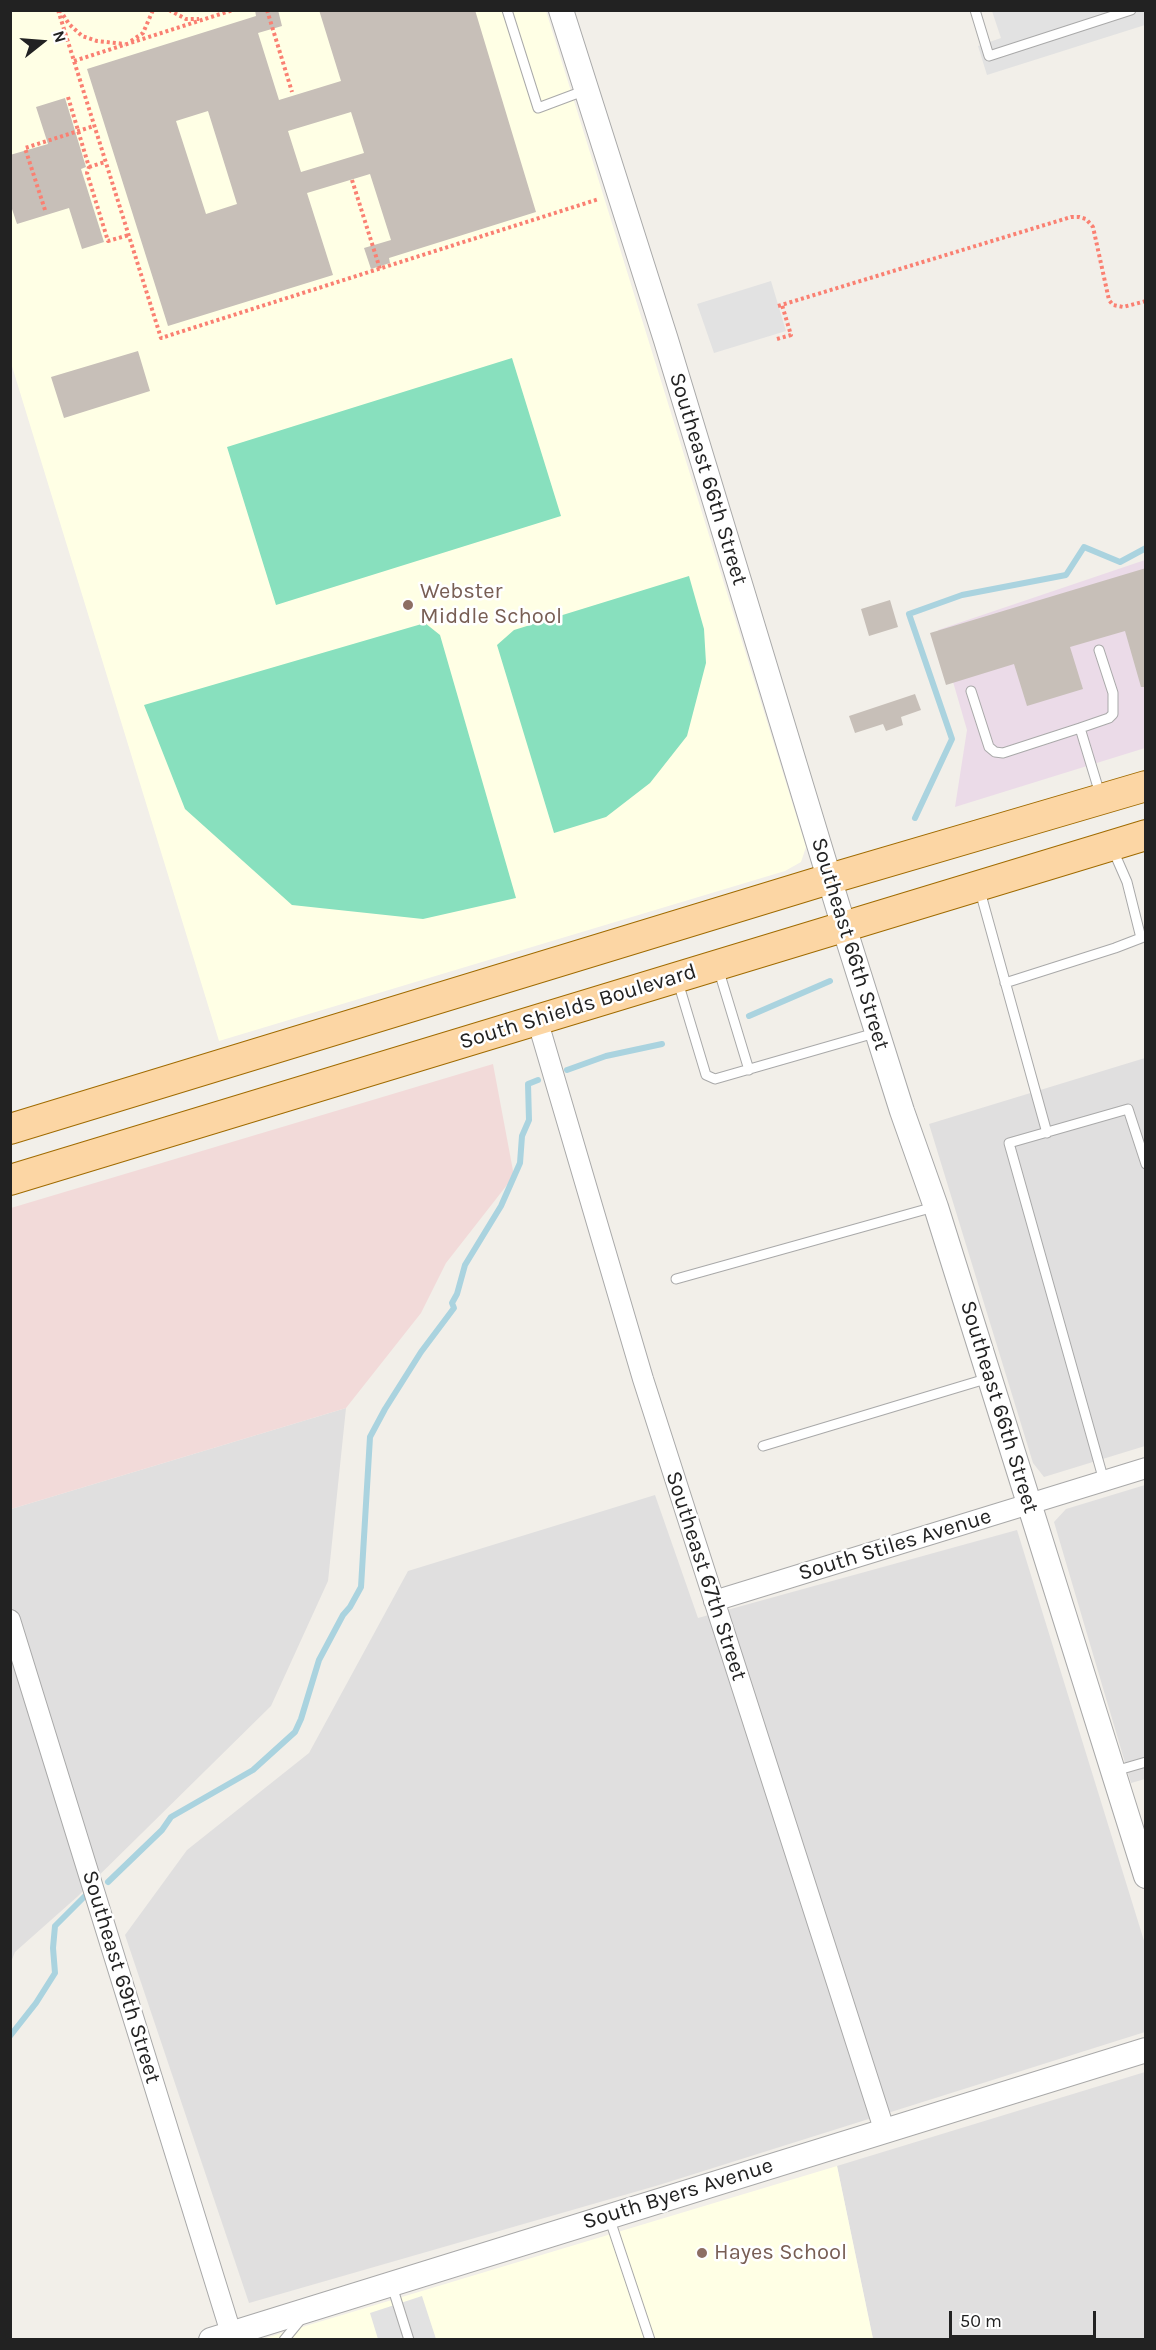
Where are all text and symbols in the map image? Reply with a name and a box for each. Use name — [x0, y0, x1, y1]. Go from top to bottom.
north arrow — [12, 12, 72, 72]
text: N — [49, 28, 70, 45]
street label: Southeast 66th Street — [663, 369, 753, 589]
place label: Webster Middle School — [420, 579, 562, 630]
marker: Webster Middle School — [401, 598, 415, 612]
street label: Southeast 66th Street — [805, 834, 895, 1054]
street label: South Shields Boulevard — [456, 958, 700, 1056]
street label: Southeast 66th Street — [954, 1297, 1044, 1517]
street label: Southeast 67th Street — [660, 1468, 752, 1684]
street label: South Stiles Avenue — [795, 1503, 995, 1587]
street label: Southeast 69th Street — [76, 1867, 166, 2087]
street label: South Byers Avenue — [580, 2152, 776, 2236]
place label: Hayes School — [714, 2240, 847, 2266]
marker: Hayes School — [695, 2246, 709, 2260]
scale bar — [952, 2299, 1099, 2337]
text: 50 m — [960, 2310, 1002, 2332]

